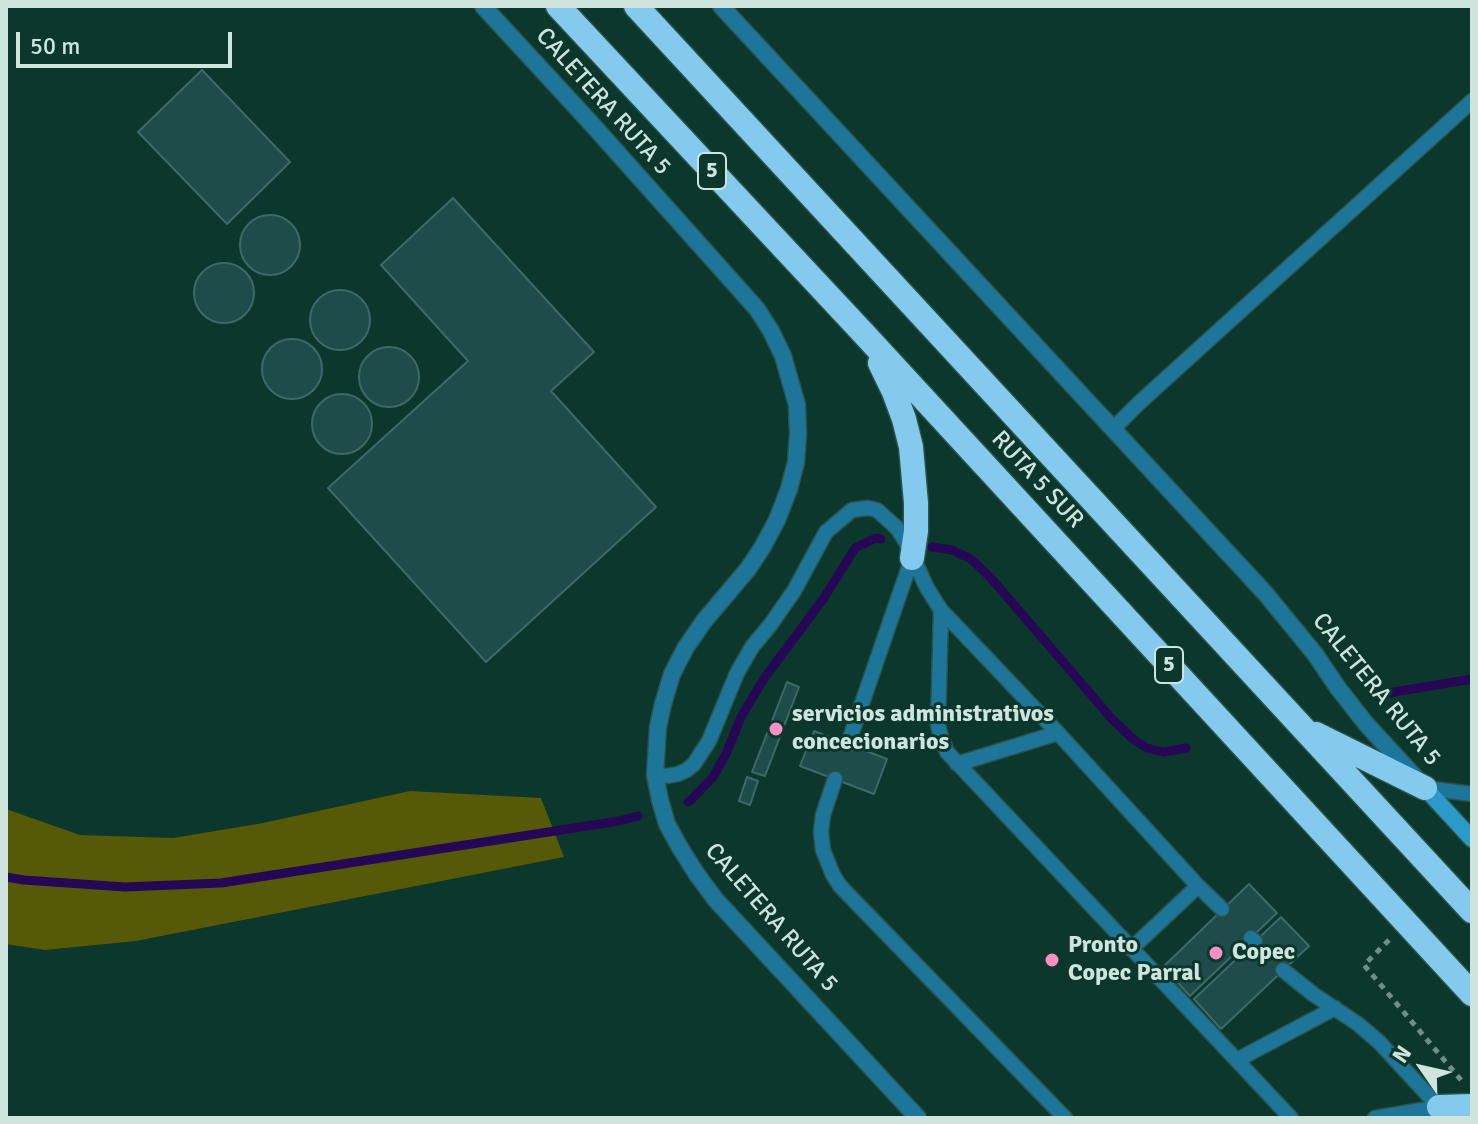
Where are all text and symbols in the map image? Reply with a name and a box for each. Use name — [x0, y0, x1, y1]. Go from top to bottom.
scale bar — [20, 16, 236, 66]
street label: CALETERA RUTA 5 — [529, 22, 677, 182]
text: 50 m — [30, 31, 80, 61]
road number: 5 — [698, 153, 726, 189]
street label: RUTA 5 SUR — [985, 425, 1089, 535]
street label: CALETERA RUTA 5 — [1306, 608, 1446, 772]
road number: 5 — [1155, 647, 1183, 683]
place label: servicios administrativos concecionarios — [792, 701, 1054, 757]
marker: servicios administrativos concecionarios — [767, 720, 785, 738]
street label: CALETERA RUTA 5 — [698, 838, 844, 998]
place label: Pronto Copec Parral — [1068, 932, 1201, 988]
place label: Copec — [1232, 939, 1295, 967]
marker: Copec — [1207, 944, 1225, 962]
marker: Pronto Copec Parral — [1043, 951, 1061, 969]
north arrow — [1382, 1028, 1462, 1108]
text: N — [1386, 1040, 1417, 1068]

